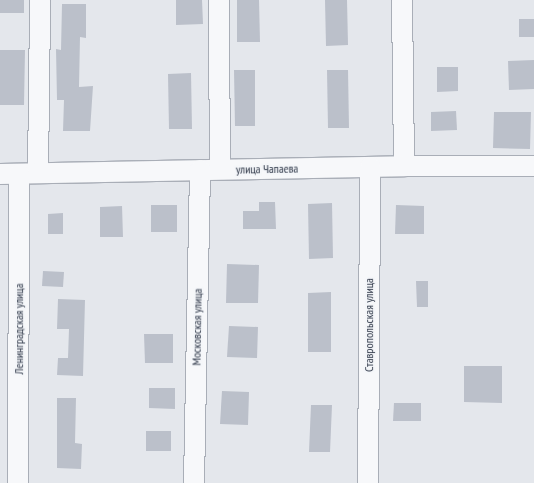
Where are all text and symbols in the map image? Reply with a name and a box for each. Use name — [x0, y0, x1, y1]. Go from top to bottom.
street label: улица Чапаева — [236, 161, 298, 177]
street label: Ставропольская улица — [362, 278, 376, 372]
street label: Ленинградская улица — [12, 283, 26, 375]
street label: Московская улица — [189, 288, 205, 366]

